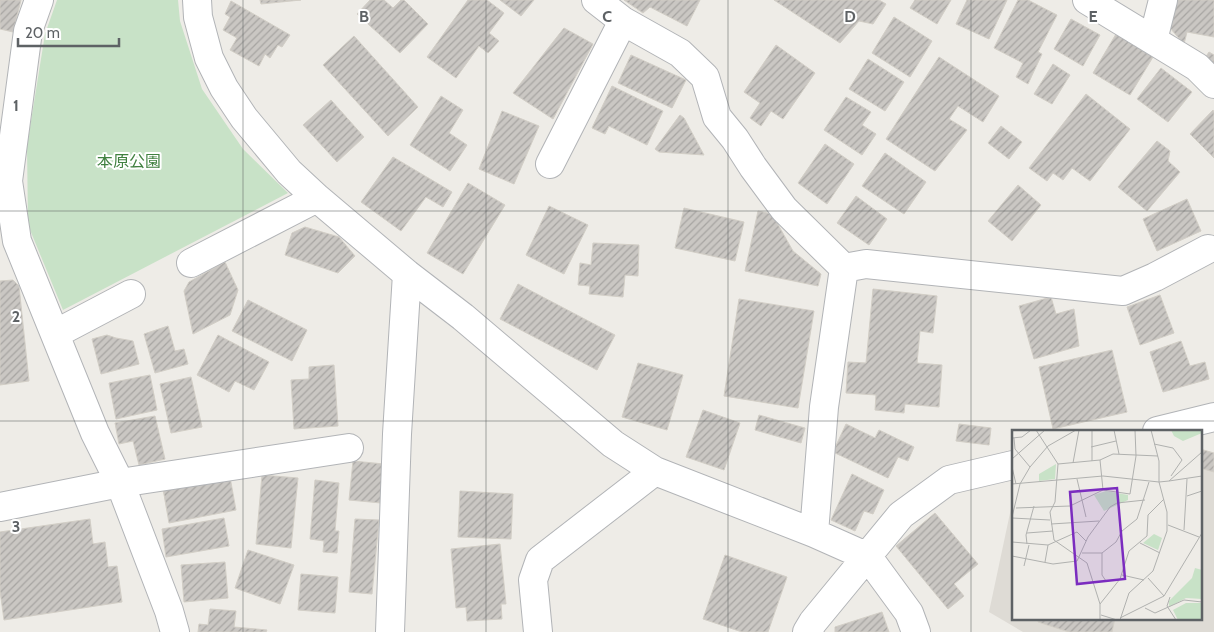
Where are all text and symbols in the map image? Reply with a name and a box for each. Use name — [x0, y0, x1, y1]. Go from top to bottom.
text: B — [359, 7, 369, 26]
text: C — [602, 7, 612, 26]
text: D — [844, 7, 856, 26]
text: E — [1088, 7, 1098, 26]
scale bar — [18, 15, 119, 47]
text: 20 m — [25, 24, 60, 42]
text: 1 — [13, 96, 19, 115]
park label: 本原公園 — [97, 152, 161, 171]
text: 2 — [12, 307, 20, 326]
inset map — [1012, 430, 1202, 620]
text: 3 — [12, 517, 20, 536]

